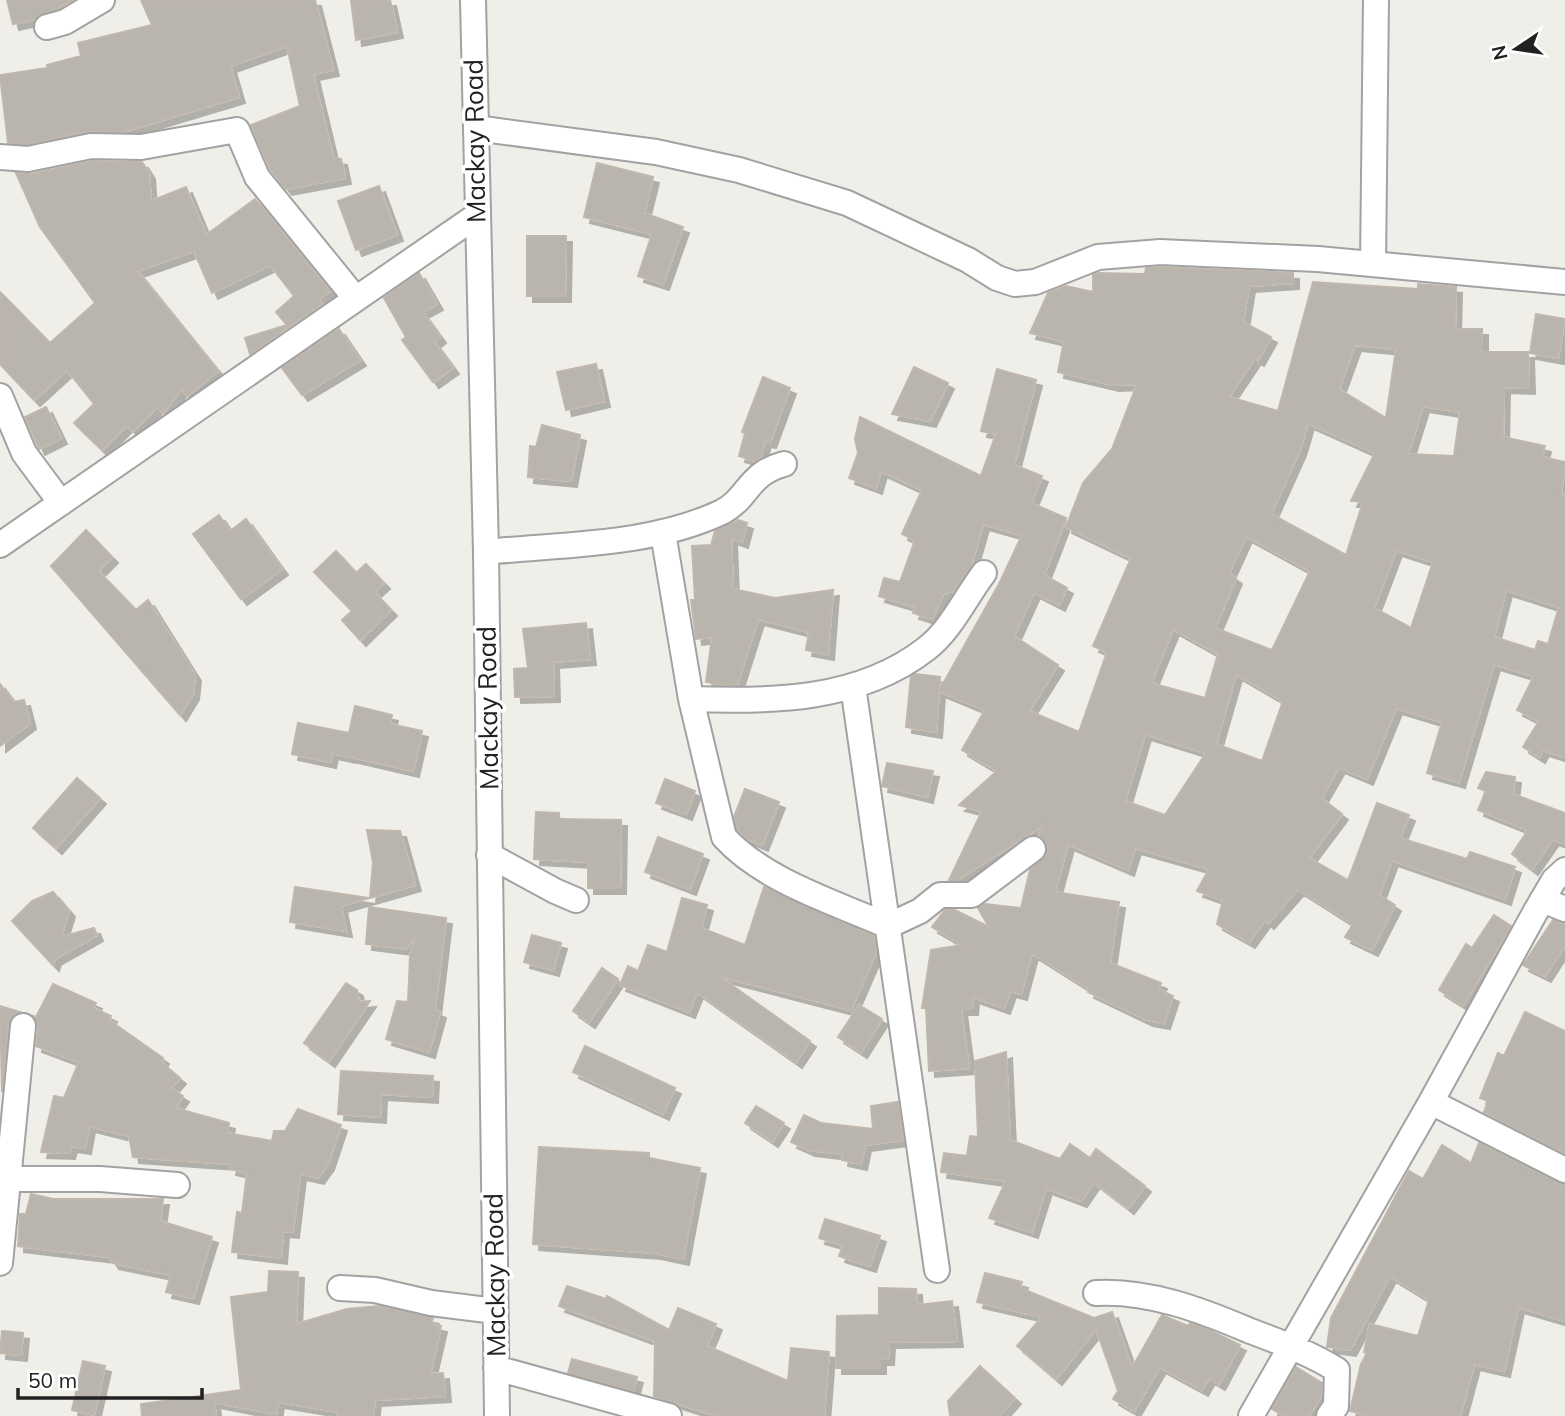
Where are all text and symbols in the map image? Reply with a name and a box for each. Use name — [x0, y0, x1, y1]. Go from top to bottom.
north arrow — [1481, 14, 1551, 84]
text: N — [1486, 43, 1513, 63]
street label: Mackay Road — [457, 59, 492, 223]
street label: Mackay Road — [470, 626, 505, 790]
street label: Mackay Road — [477, 1193, 512, 1357]
scale bar — [18, 1356, 201, 1400]
text: 50 m — [28, 1367, 77, 1393]

